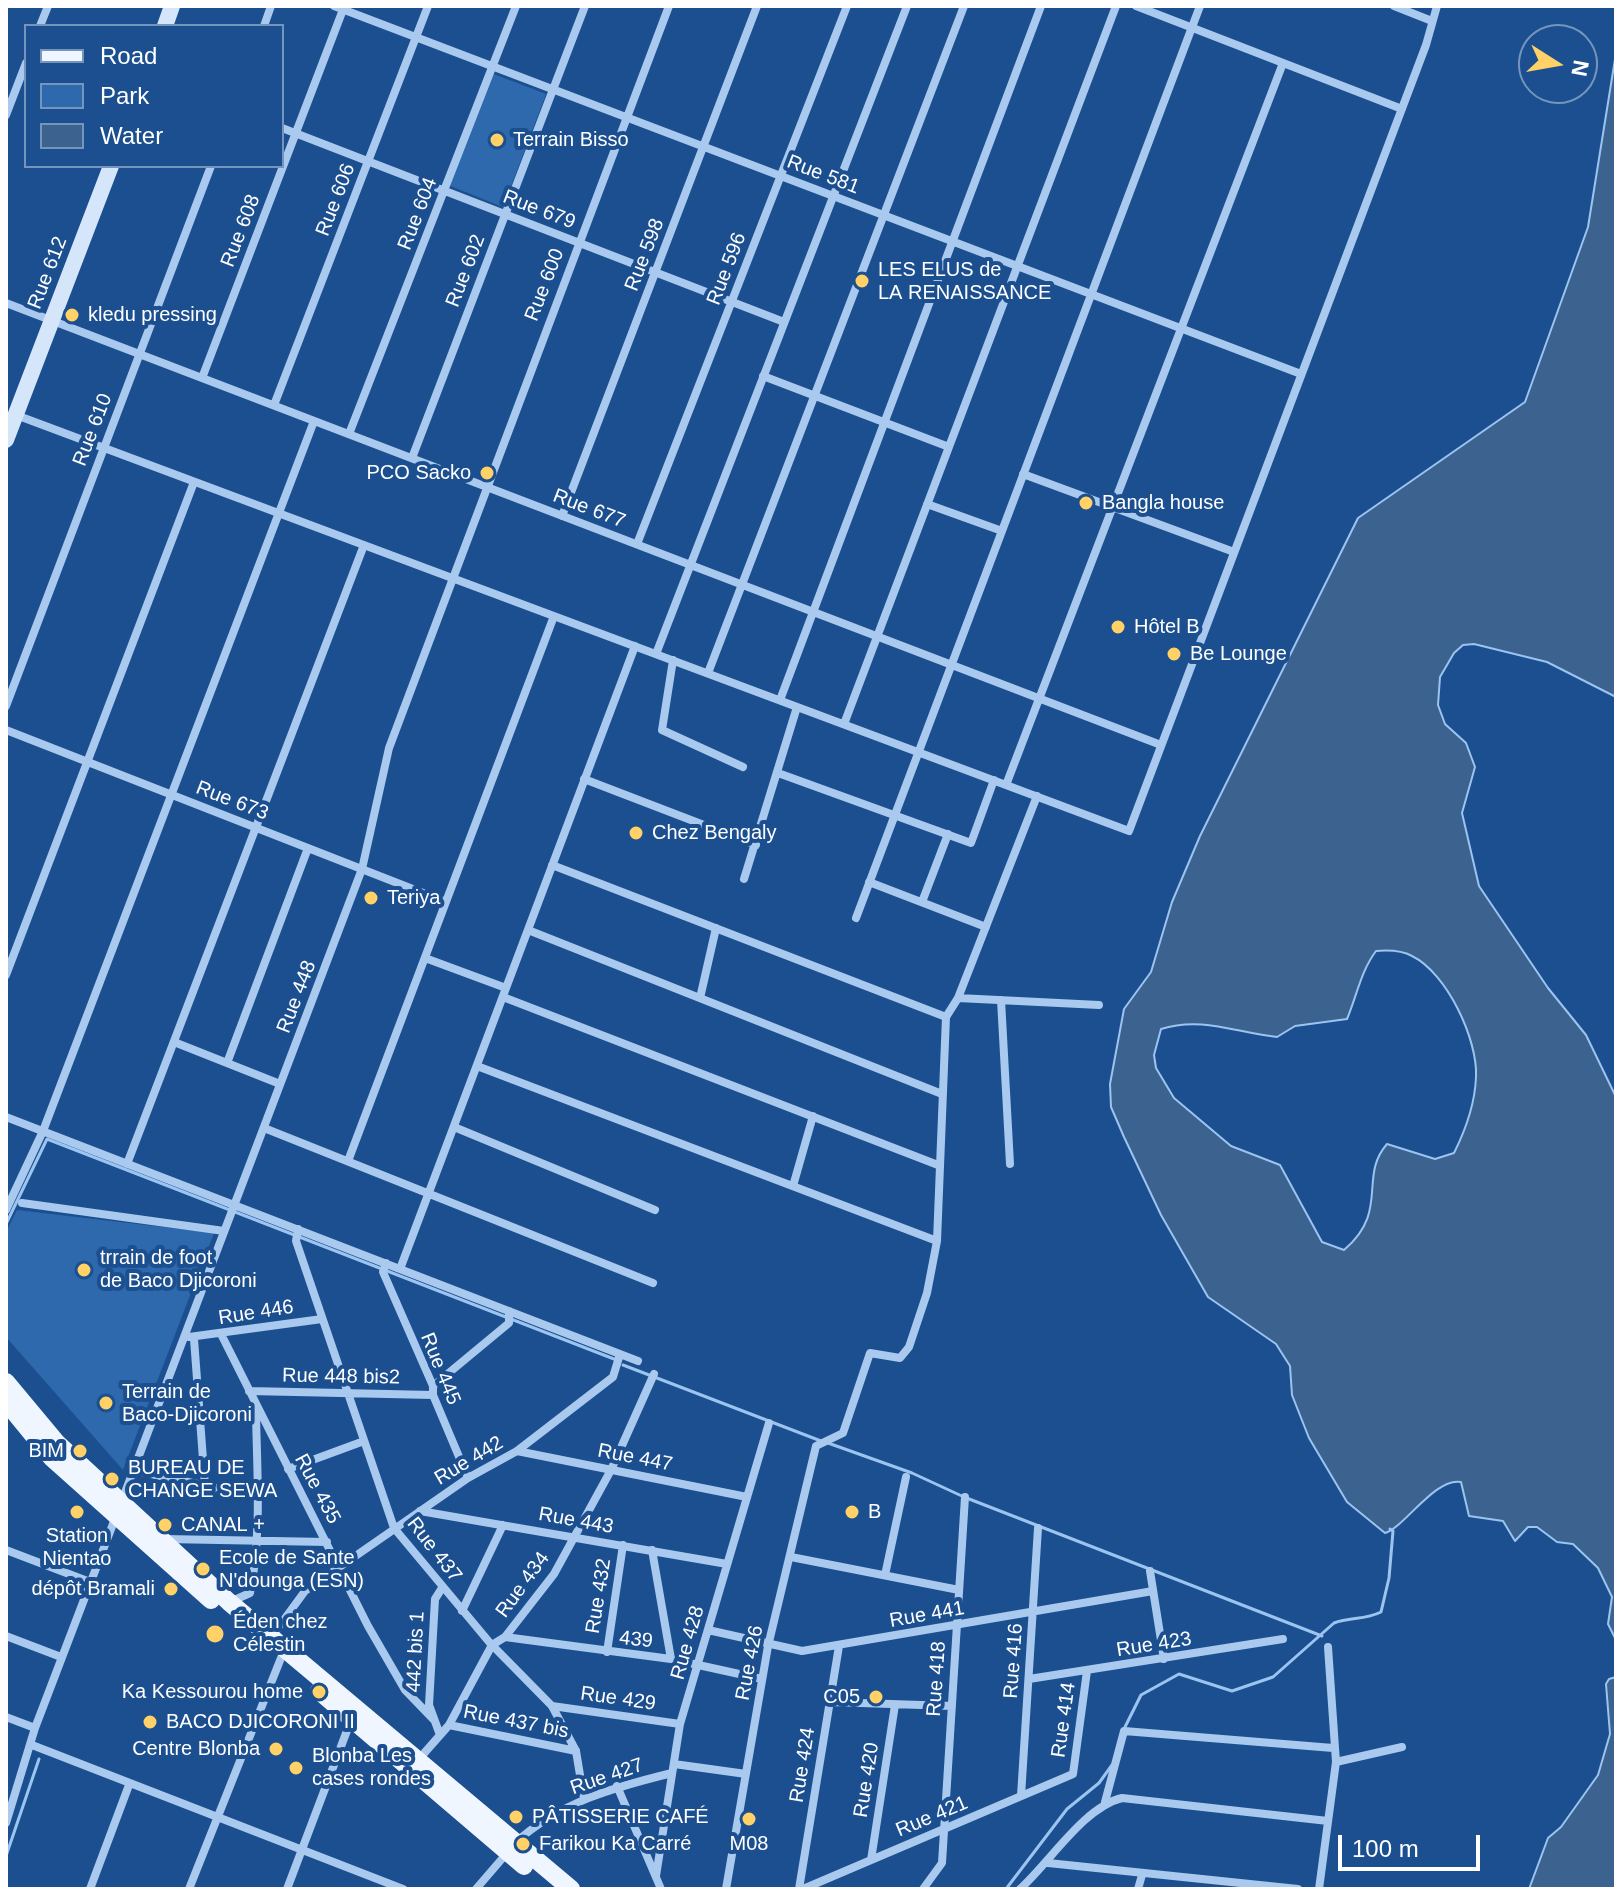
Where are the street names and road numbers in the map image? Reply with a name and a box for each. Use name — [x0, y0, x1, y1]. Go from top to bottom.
street label: Rue 581 — [783, 150, 863, 200]
street label: Rue 606 — [311, 160, 361, 240]
street label: Rue 604 — [393, 174, 443, 254]
street label: Rue 679 — [499, 185, 579, 235]
street label: Rue 608 — [216, 191, 266, 271]
street label: Rue 598 — [620, 215, 670, 295]
street label: Rue 596 — [702, 229, 752, 309]
street label: Rue 602 — [441, 231, 491, 311]
street label: Rue 612 — [23, 233, 73, 313]
street label: Rue 600 — [520, 245, 570, 325]
street label: Rue 610 — [68, 390, 118, 470]
street label: Rue 677 — [549, 484, 629, 534]
street label: Rue 673 — [192, 776, 272, 826]
street label: Rue 448 — [272, 957, 322, 1037]
street label: Rue 446 — [217, 1295, 295, 1331]
street label: Rue 445 — [415, 1329, 465, 1409]
street label: Rue 448 bis2 — [282, 1364, 400, 1390]
street label: Rue 442 — [430, 1431, 508, 1491]
street label: Rue 447 — [596, 1439, 674, 1477]
street label: Rue 435 — [289, 1450, 345, 1528]
street label: Rue 443 — [537, 1503, 615, 1539]
street label: Rue 437 — [401, 1513, 467, 1587]
street label: Rue 434 — [491, 1547, 555, 1623]
street label: Rue 432 — [581, 1557, 617, 1635]
street label: Rue 441 — [888, 1597, 966, 1633]
street label: Rue 428 — [666, 1603, 710, 1683]
street label: 442 bis 1 — [402, 1611, 430, 1693]
street label: Rue 416 — [999, 1622, 1029, 1700]
street label: Rue 426 — [731, 1624, 769, 1702]
street label: 439 — [618, 1626, 654, 1654]
street label: Rue 423 — [1115, 1627, 1193, 1663]
street label: Rue 418 — [922, 1640, 952, 1718]
street label: Rue 414 — [1047, 1681, 1081, 1759]
street label: Rue 429 — [579, 1682, 657, 1716]
street label: Rue 437 bis — [461, 1700, 571, 1744]
street label: Rue 424 — [785, 1726, 821, 1804]
street label: Rue 420 — [849, 1741, 885, 1819]
street label: Rue 427 — [567, 1753, 647, 1801]
street label: Rue 421 — [893, 1791, 971, 1843]

